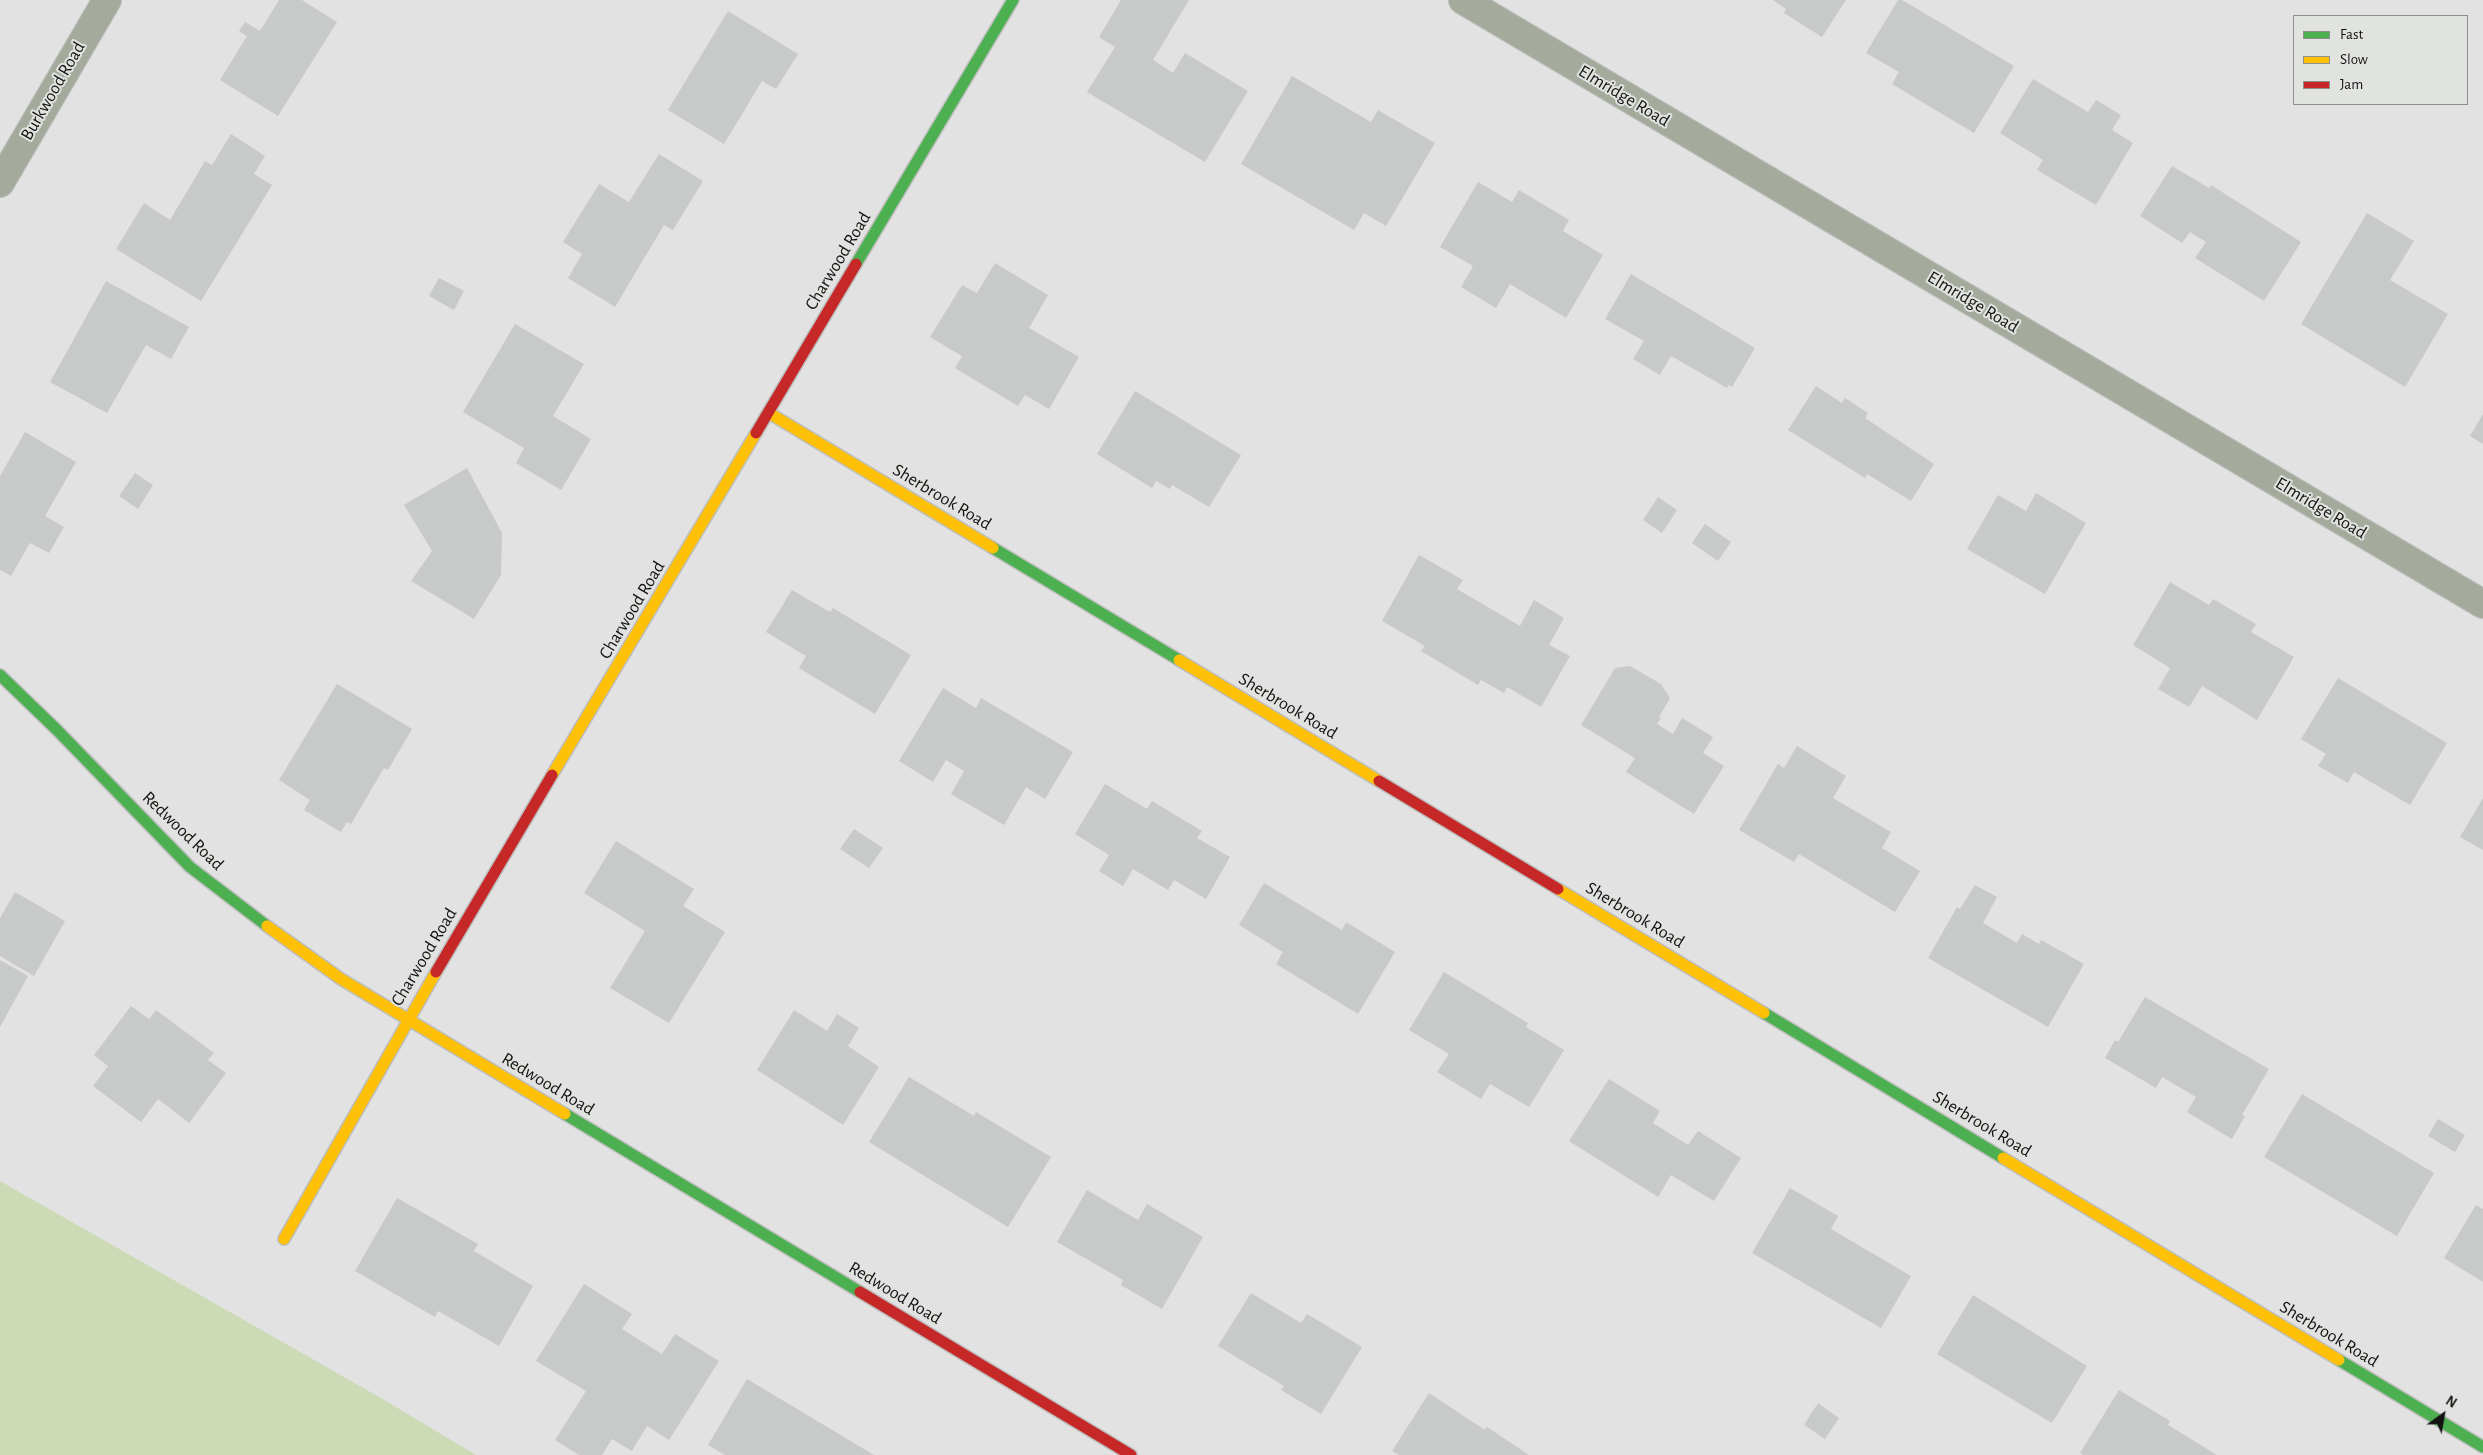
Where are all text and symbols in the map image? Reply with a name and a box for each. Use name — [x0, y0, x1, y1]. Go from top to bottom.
legend — [2293, 15, 2468, 105]
text: Fast — [2340, 27, 2363, 42]
street label: Burkwood Road — [16, 38, 90, 144]
text: Slow — [2340, 52, 2368, 67]
street label: Elmridge Road — [1574, 60, 1674, 132]
text: Jam — [2340, 77, 2363, 92]
street label: Charwood Road — [800, 208, 876, 314]
street label: Elmridge Road — [1923, 266, 2023, 338]
street label: Sherbrook Road — [889, 459, 995, 535]
street label: Elmridge Road — [2271, 472, 2371, 544]
street label: Charwood Road — [594, 557, 670, 663]
street label: Sherbrook Road — [1235, 668, 1341, 744]
street label: Redwood Road — [138, 787, 228, 875]
street label: Sherbrook Road — [1582, 877, 1688, 953]
street label: Charwood Road — [386, 904, 462, 1010]
street label: Redwood Road — [498, 1048, 598, 1120]
street label: Sherbrook Road — [1929, 1086, 2035, 1162]
street label: Redwood Road — [845, 1257, 945, 1329]
street label: Sherbrook Road — [2276, 1296, 2382, 1372]
north arrow — [2418, 1390, 2468, 1440]
text: N — [2443, 1394, 2459, 1411]

